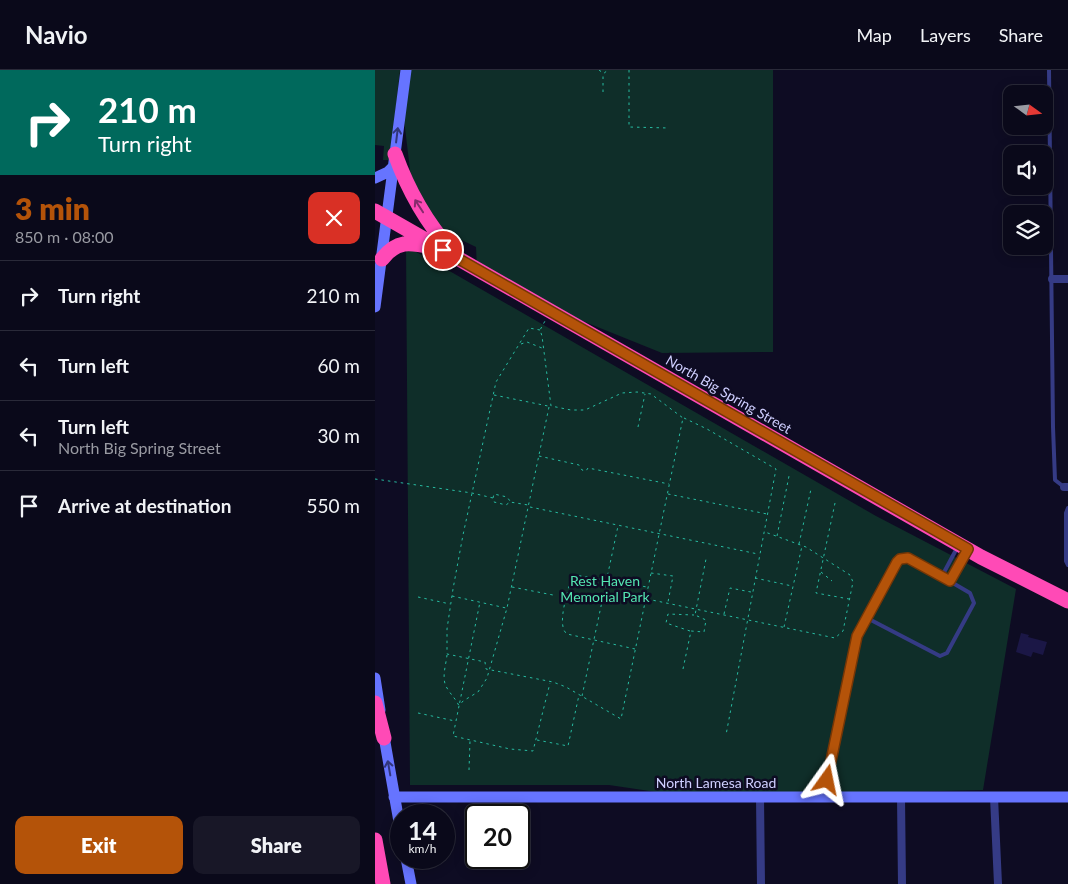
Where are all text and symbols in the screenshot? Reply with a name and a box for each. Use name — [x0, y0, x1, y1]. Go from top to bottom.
text: Navio — [25, 20, 88, 49]
text: Map — [856, 24, 892, 46]
text: Layers — [920, 24, 971, 46]
text: Share — [999, 24, 1043, 46]
north arrow — [1003, 85, 1053, 135]
map controls — [1003, 85, 1053, 255]
text: 210 m — [98, 88, 197, 130]
icon: right — [15, 90, 80, 155]
one-way arrow — [393, 128, 403, 144]
text: Turn right — [98, 130, 192, 157]
button: sound — [1003, 145, 1053, 195]
text: 3 min — [15, 190, 90, 226]
button: close — [308, 192, 360, 244]
one-way arrow — [414, 199, 424, 213]
button: layers — [1003, 205, 1053, 255]
text: 850 m · 08:00 — [15, 227, 114, 246]
pin — [422, 229, 464, 271]
icon: arrive — [429, 236, 457, 264]
icon: right — [15, 282, 43, 310]
text: Turn right — [58, 284, 140, 307]
text: 210 m — [306, 284, 360, 307]
street label: North Big Spring Street — [663, 351, 795, 437]
icon: left — [15, 352, 43, 380]
text: Turn left — [58, 354, 129, 377]
text: 60 m — [317, 354, 360, 377]
text: Turn left — [58, 415, 129, 438]
icon: left — [15, 422, 43, 450]
text: 30 m — [317, 424, 360, 447]
text: North Big Spring Street — [58, 438, 221, 457]
icon: arrive — [15, 492, 43, 520]
text: Arrive at destination — [58, 494, 231, 517]
text: 550 m — [306, 494, 360, 517]
park label: Rest Haven Memorial Park — [560, 572, 651, 605]
position arrow — [800, 753, 852, 805]
one-way arrow — [384, 760, 394, 776]
street label: North Lamesa Road — [656, 774, 776, 791]
speed limit sign: 20 — [465, 804, 530, 869]
text: 14 — [408, 815, 437, 845]
button: Exit — [15, 816, 183, 874]
button: Share — [193, 816, 360, 874]
text: km/h — [408, 841, 437, 856]

